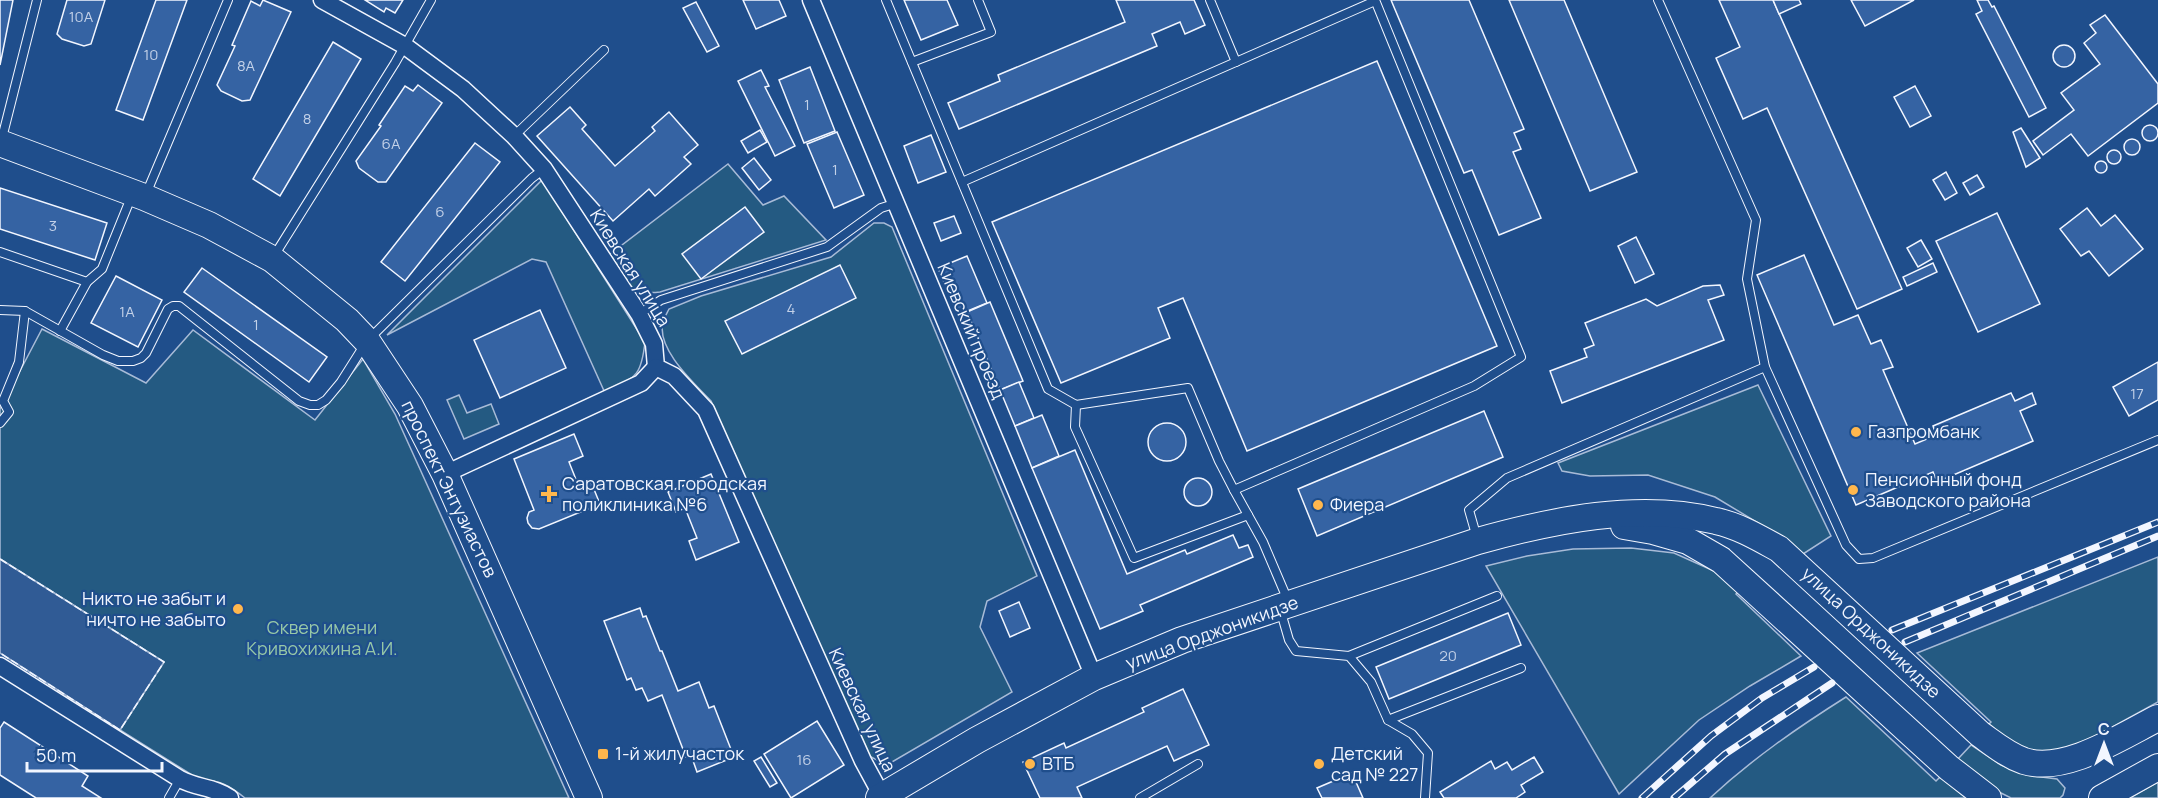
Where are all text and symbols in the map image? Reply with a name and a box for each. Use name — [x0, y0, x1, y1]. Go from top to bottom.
house number: 10А — [69, 6, 94, 27]
house number: 10 — [144, 44, 159, 65]
house number: 8А — [237, 55, 256, 76]
house number: 1 — [804, 94, 810, 115]
house number: 8 — [303, 108, 311, 129]
house number: 6А — [382, 133, 401, 154]
house number: 1 — [832, 159, 838, 180]
house number: 6 — [435, 201, 445, 222]
street label: Киевская улица — [585, 204, 677, 331]
house number: 3 — [49, 215, 57, 236]
street label: Киевский проезд — [932, 259, 1012, 403]
house number: 4 — [787, 298, 796, 319]
house number: 1А — [119, 301, 135, 322]
house number: 1 — [253, 314, 259, 335]
house number: 17 — [2130, 383, 2144, 404]
street label: проспект Энтузиастов — [397, 396, 503, 581]
place label: Газпромбанк — [1868, 419, 1981, 443]
marker: Газпромбанк — [1849, 425, 1863, 439]
place label: Пенсионный фонд Заводского района — [1865, 467, 2031, 512]
place label: Саратовская городская поликлиника №6 — [562, 471, 767, 516]
marker: Пенсионный фонд Заводского района — [1846, 483, 1860, 497]
marker: Саратовская городская поликлиника №6 — [540, 485, 558, 503]
place label: Фиера — [1330, 492, 1384, 516]
marker: Фиера — [1311, 498, 1325, 512]
street label: улица Орджоникидзе — [1797, 561, 1947, 703]
place label: Никто не забыт и ничто не забыто — [82, 586, 226, 631]
street label: улица Орджоникидзе — [1122, 590, 1301, 675]
marker: Никто не забыт и ничто не забыто — [231, 602, 245, 616]
park label: Сквер имени Кривохижина А.И. — [246, 615, 398, 660]
street label: Киевская улица — [824, 644, 902, 776]
house number: 20 — [1439, 645, 1457, 666]
north arrow — [2074, 714, 2134, 774]
text: С — [2098, 718, 2110, 740]
scale bar — [27, 735, 162, 773]
place label: 1-й жилучасток — [615, 741, 745, 765]
place label: Детский сад № 227 — [1331, 741, 1418, 786]
text: 50 m — [36, 743, 76, 767]
marker: 1-й жилучасток — [596, 747, 610, 761]
house number: 16 — [796, 749, 812, 770]
place label: ВТБ — [1042, 751, 1074, 775]
marker: ВТБ — [1023, 757, 1037, 771]
marker: Детский сад № 227 — [1312, 757, 1326, 771]

